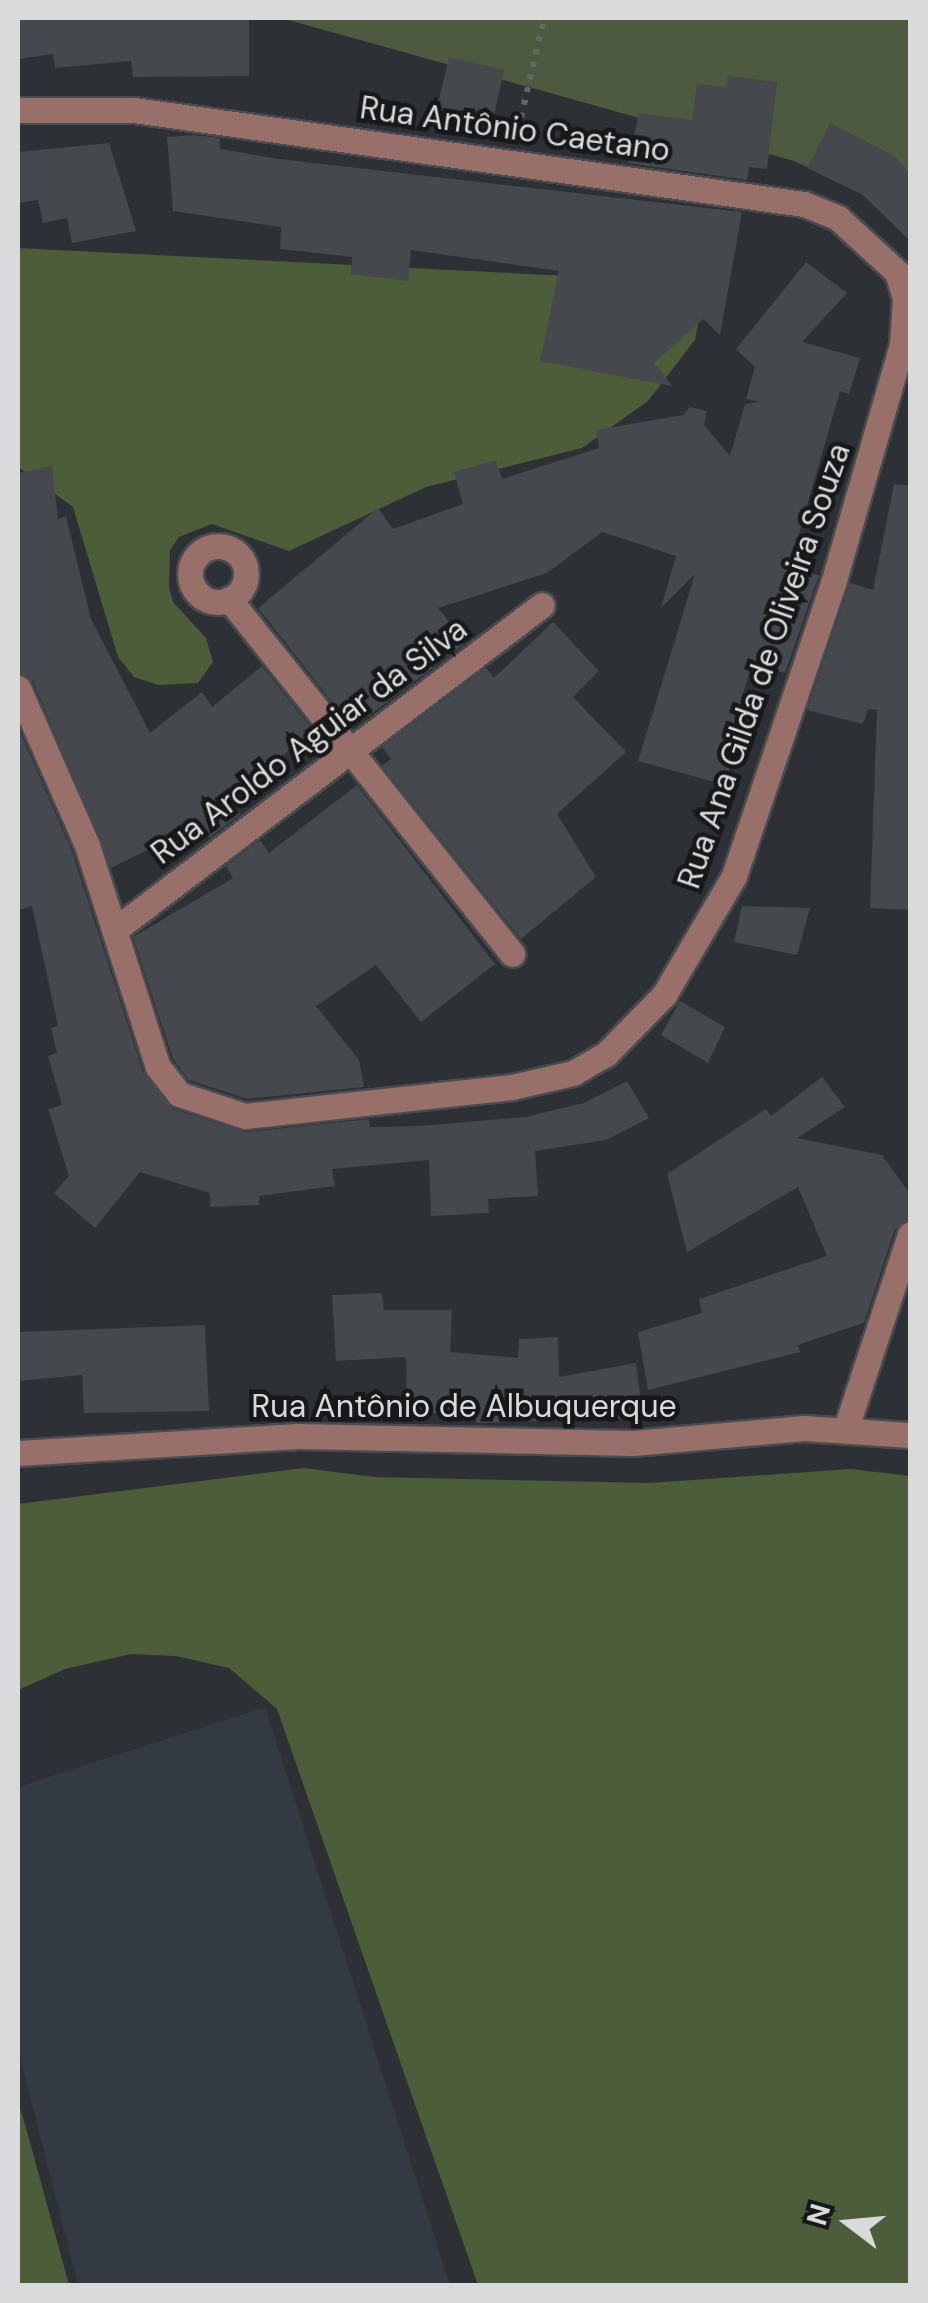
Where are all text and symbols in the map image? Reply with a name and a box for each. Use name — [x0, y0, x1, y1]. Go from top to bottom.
street label: Rua Antônio Caetano — [357, 88, 673, 170]
street label: Rua Ana Gilda de Oliveira Souza — [670, 439, 858, 893]
street label: Rua Aroldo Aguiar da Silva — [144, 610, 474, 872]
street label: Rua Antônio de Albuquerque — [251, 1387, 677, 1425]
north arrow — [798, 2173, 898, 2273]
text: N — [798, 2200, 839, 2230]

